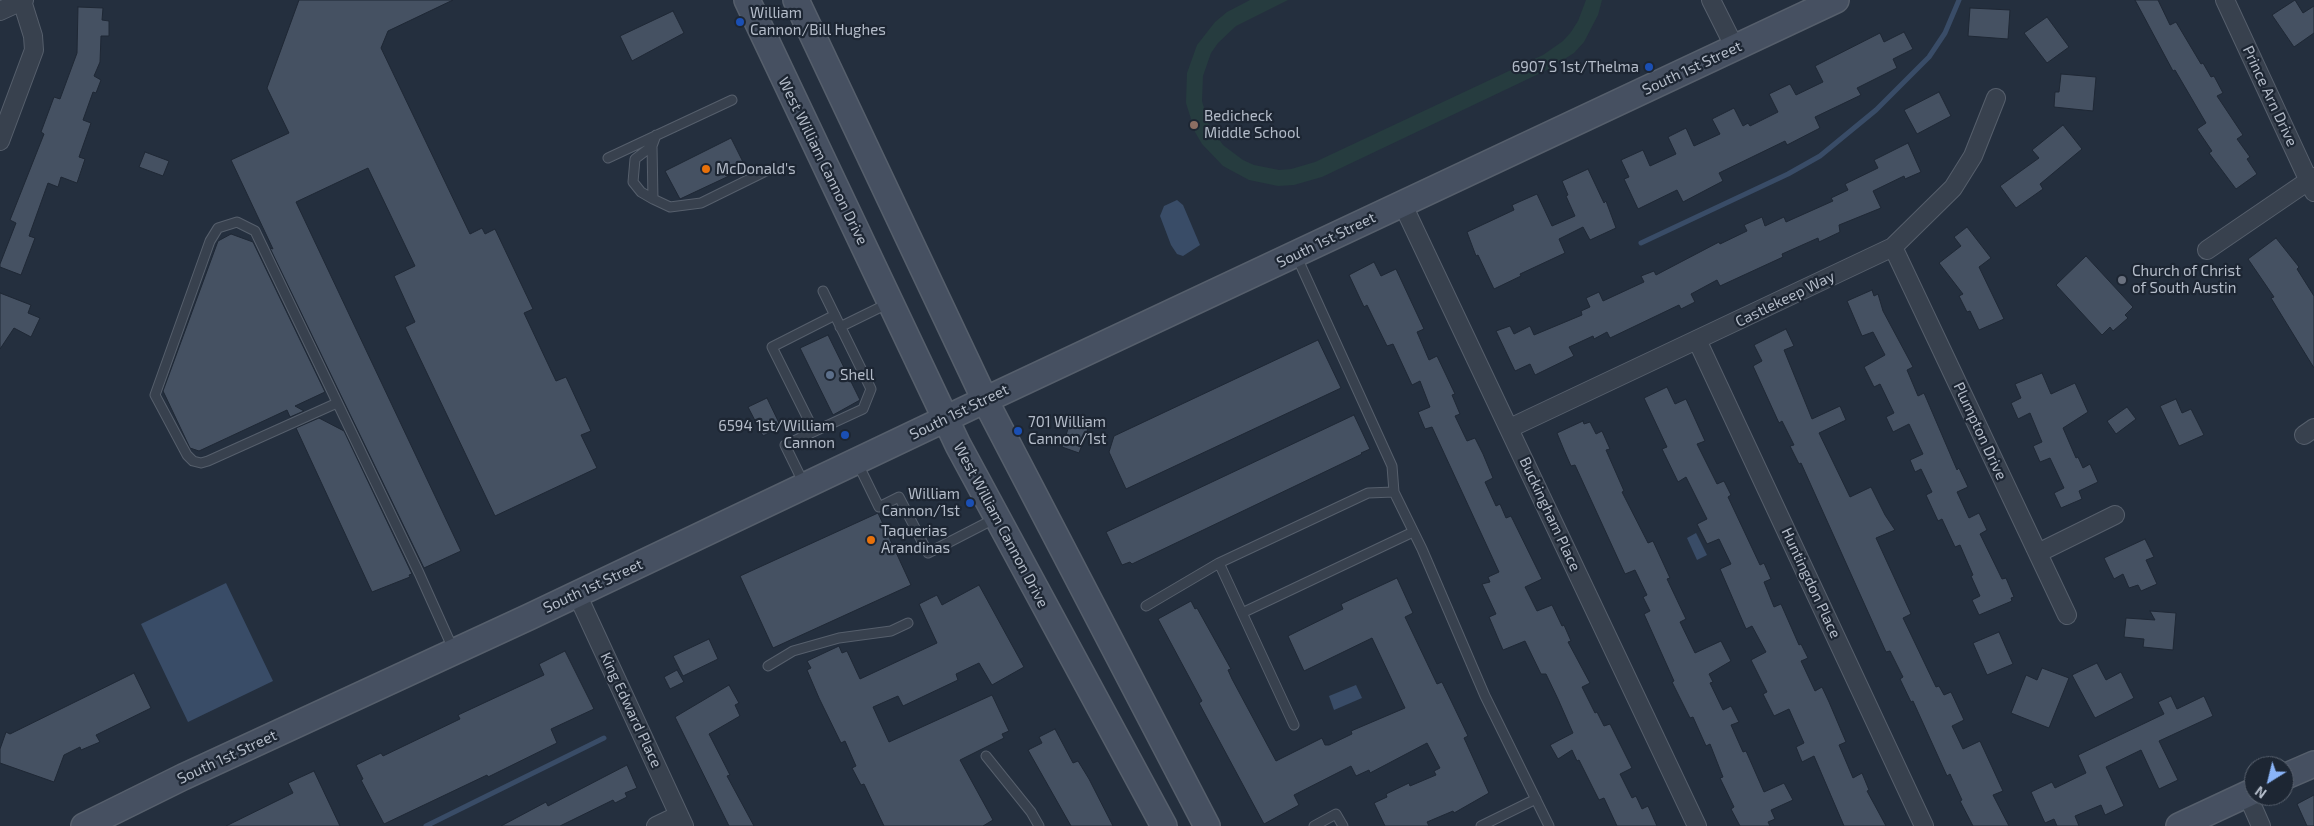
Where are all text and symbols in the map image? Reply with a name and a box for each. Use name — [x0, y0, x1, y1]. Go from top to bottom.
place label: William Cannon/Bill Hughes — [750, 4, 886, 39]
marker: William Cannon/Bill Hughes — [734, 16, 746, 28]
street label: South 1st Street — [1639, 37, 1745, 99]
street label: Prince Arn Drive — [2239, 43, 2301, 149]
place label: 6907 S 1st/Thelma — [1512, 58, 1639, 76]
marker: 6907 S 1st/Thelma — [1643, 61, 1655, 73]
street label: West William Cannon Drive — [774, 74, 872, 248]
place label: Bedicheck Middle School — [1204, 107, 1300, 142]
marker: Bedicheck Middle School — [1188, 119, 1200, 131]
place label: McDonald's — [716, 160, 796, 178]
marker: McDonald's — [700, 163, 712, 175]
street label: South 1st Street — [1274, 208, 1378, 272]
place label: Church of Christ of South Austin — [2132, 262, 2241, 297]
street label: Castlekeep Way — [1732, 267, 1838, 331]
marker: Church of Christ of South Austin — [2116, 274, 2128, 286]
place label: Shell — [840, 366, 874, 384]
marker: Shell — [824, 369, 836, 381]
street label: Plumpton Drive — [1950, 379, 2010, 483]
street label: South 1st Street — [907, 380, 1011, 444]
place label: 701 William Cannon/1st — [1028, 413, 1107, 448]
place label: 6594 1st/William Cannon — [718, 417, 835, 452]
marker: 701 William Cannon/1st — [1012, 425, 1024, 437]
marker: 6594 1st/William Cannon — [839, 429, 851, 441]
street label: West William Cannon Drive — [950, 439, 1052, 611]
street label: Buckingham Place — [1516, 454, 1584, 574]
place label: William Cannon/1st — [881, 485, 960, 520]
marker: William Cannon/1st — [964, 497, 976, 509]
place label: Taquerias Arandinas — [881, 522, 950, 557]
street label: Huntingdon Place — [1778, 525, 1844, 641]
marker: Taquerias Arandinas — [865, 534, 877, 546]
street label: South 1st Street — [540, 555, 646, 617]
street label: King Edward Place — [596, 649, 666, 771]
street label: South 1st Street — [174, 726, 280, 788]
north arrow — [2244, 756, 2294, 806]
text: N — [2251, 783, 2270, 803]

